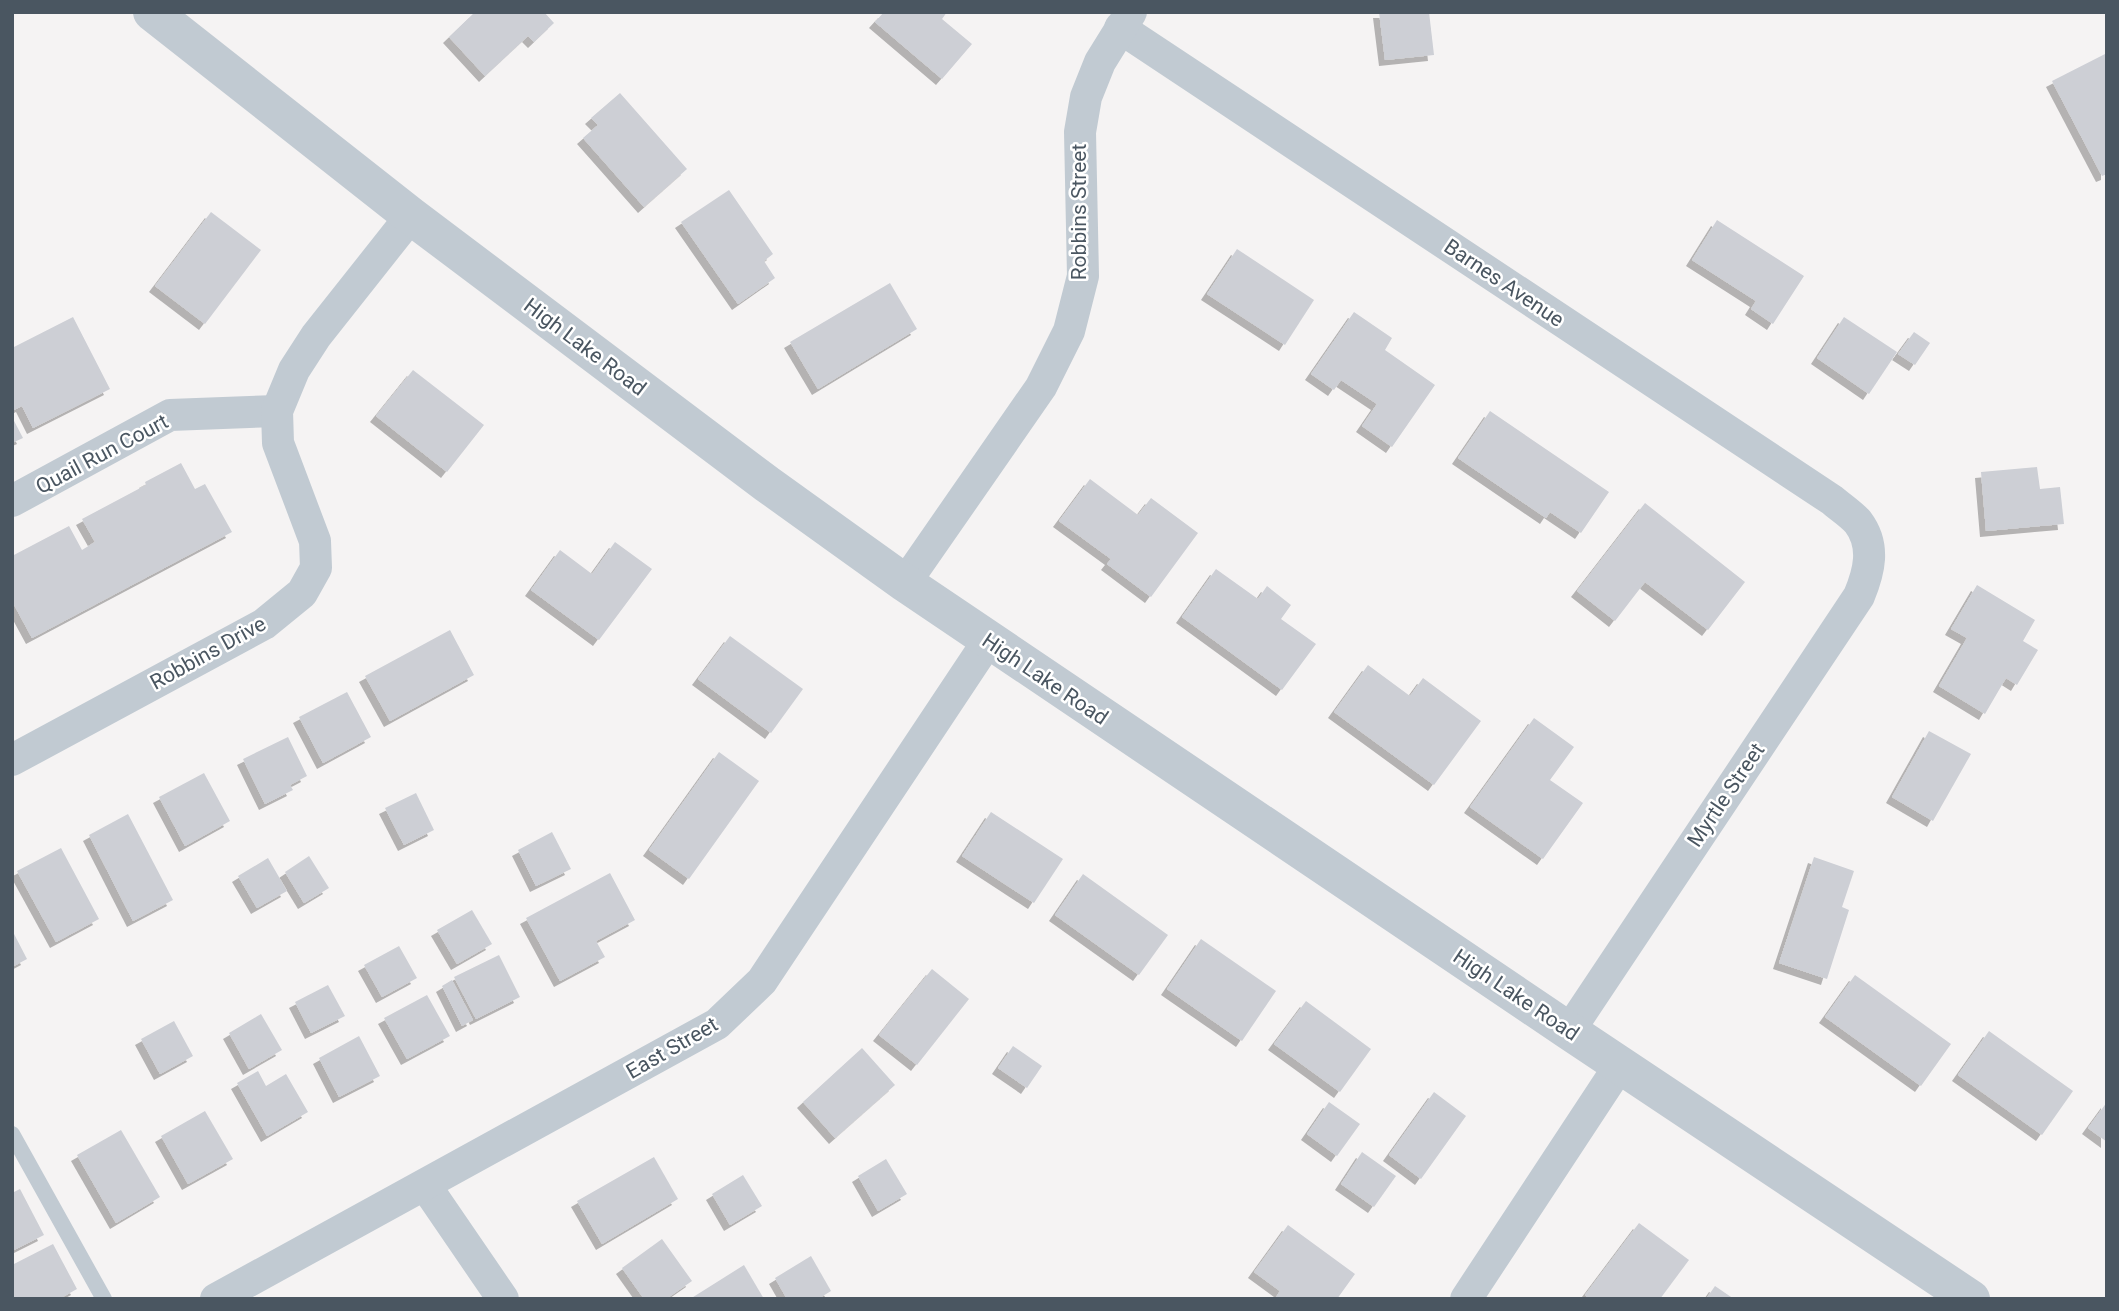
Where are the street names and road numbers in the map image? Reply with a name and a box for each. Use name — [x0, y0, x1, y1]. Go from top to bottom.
street label: Robbins Street — [1067, 144, 1091, 280]
street label: Barnes Avenue — [1440, 234, 1568, 332]
street label: High Lake Road — [519, 293, 651, 401]
street label: Quail Run Court — [32, 409, 172, 499]
street label: Robbins Drive — [146, 611, 270, 695]
street label: High Lake Road — [978, 628, 1112, 730]
street label: Myrtle Street — [1683, 739, 1769, 851]
street label: High Lake Road — [1449, 944, 1583, 1046]
street label: East Street — [622, 1012, 722, 1084]

